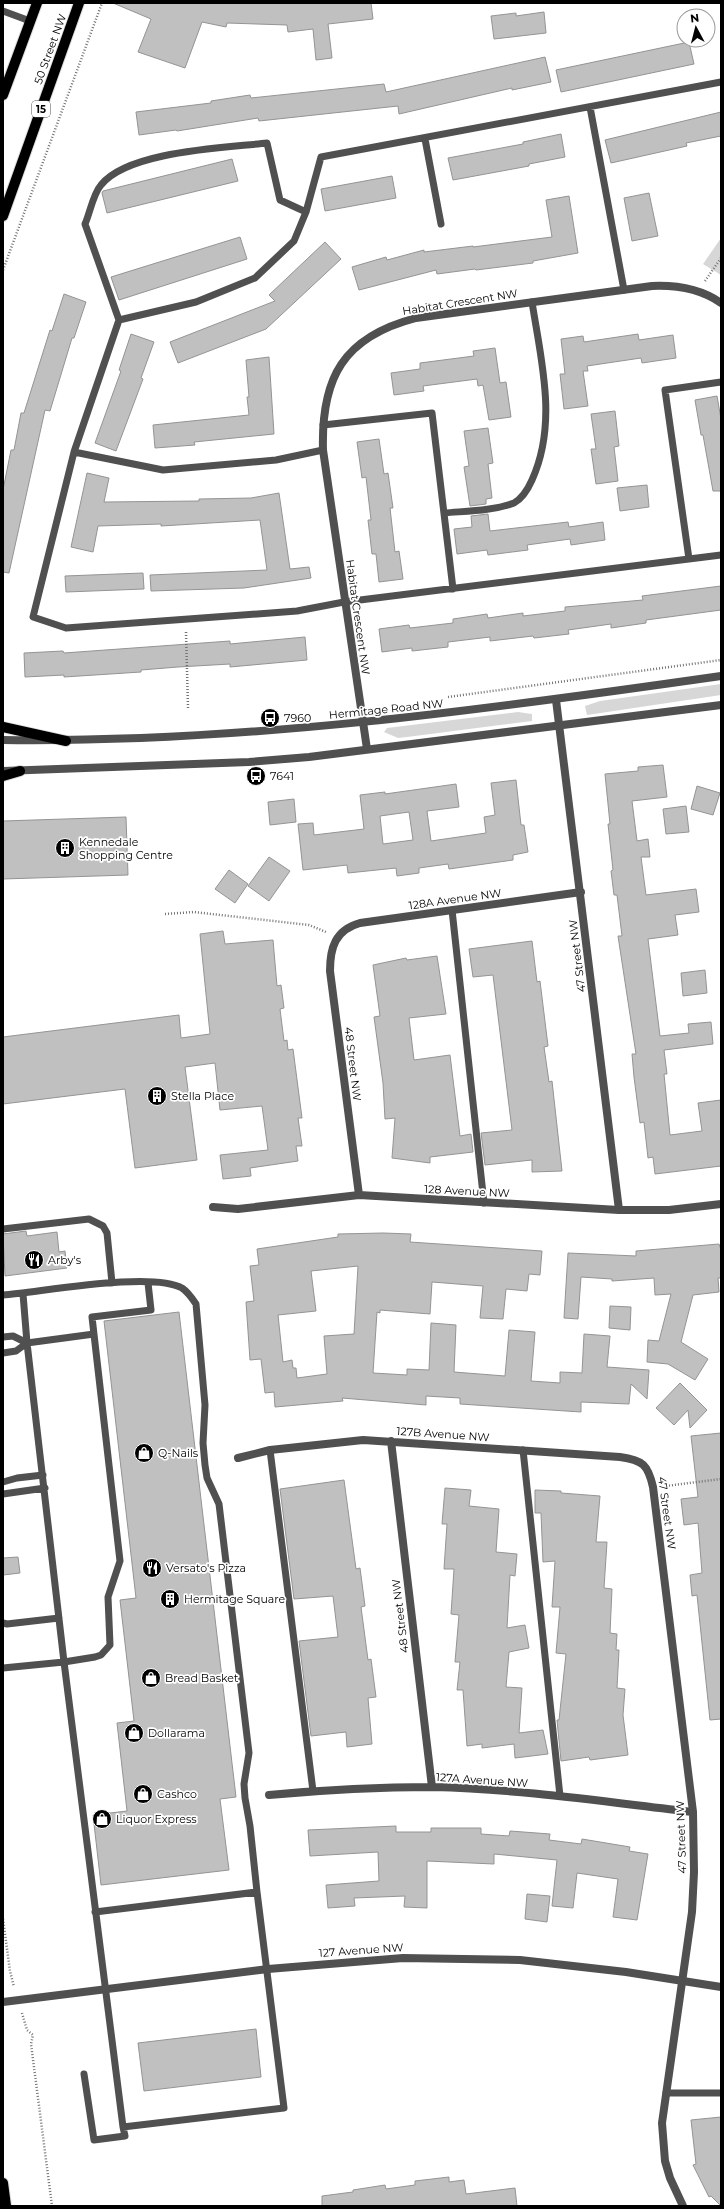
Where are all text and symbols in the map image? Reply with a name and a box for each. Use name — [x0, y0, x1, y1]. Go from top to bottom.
north arrow — [676, 8, 716, 48]
text: N — [690, 11, 700, 26]
street label: 50 Street NW — [31, 12, 69, 86]
road number: 15 — [32, 101, 50, 117]
street label: Habitat Crescent NW — [401, 286, 519, 318]
street label: Habitat Crescent NW — [343, 558, 373, 676]
street label: Hermitage Road NW — [328, 696, 444, 722]
bus stop icon: 7960 — [259, 707, 281, 729]
place label: 7960 — [284, 711, 311, 725]
bus stop icon: 7641 — [245, 765, 267, 787]
place label: 7641 — [270, 769, 294, 783]
place label: Kennedale Shopping Centre — [79, 835, 173, 862]
building icon: Kennedale Shopping Centre — [54, 837, 76, 859]
street label: 128A Avenue NW — [408, 886, 502, 912]
street label: 47 Street NW — [566, 919, 588, 993]
street label: 48 Street NW — [342, 1026, 364, 1102]
building icon: Stella Place — [146, 1085, 168, 1107]
place label: Stella Place — [171, 1089, 234, 1103]
street label: 128 Avenue NW — [424, 1182, 510, 1200]
restaurant icon: Arby's — [23, 1249, 45, 1271]
place label: Arby's — [48, 1253, 82, 1267]
street label: 127B Avenue NW — [396, 1424, 490, 1444]
shop icon: Q-Nails — [133, 1442, 155, 1464]
place label: Q-Nails — [158, 1446, 199, 1460]
street label: 47 Street NW — [655, 1476, 679, 1550]
restaurant icon: Versato's Pizza — [141, 1557, 163, 1579]
place label: Versato's Pizza — [166, 1561, 246, 1575]
street label: 48 Street NW — [389, 1578, 411, 1654]
building icon: Hermitage Square — [159, 1588, 181, 1610]
place label: Hermitage Square — [184, 1592, 286, 1606]
shop icon: Bread Basket — [140, 1667, 162, 1689]
place label: Bread Basket — [165, 1671, 239, 1685]
shop icon: Dollarama — [123, 1722, 145, 1744]
place label: Dollarama — [148, 1726, 205, 1740]
street label: 127A Avenue NW — [436, 1770, 528, 1790]
shop icon: Cashco — [132, 1783, 154, 1805]
place label: Cashco — [157, 1787, 197, 1801]
street label: 47 Street NW — [673, 1800, 689, 1874]
shop icon: Liquor Express — [91, 1808, 113, 1830]
place label: Liquor Express — [116, 1812, 197, 1826]
street label: 127 Avenue NW — [318, 1940, 404, 1960]

